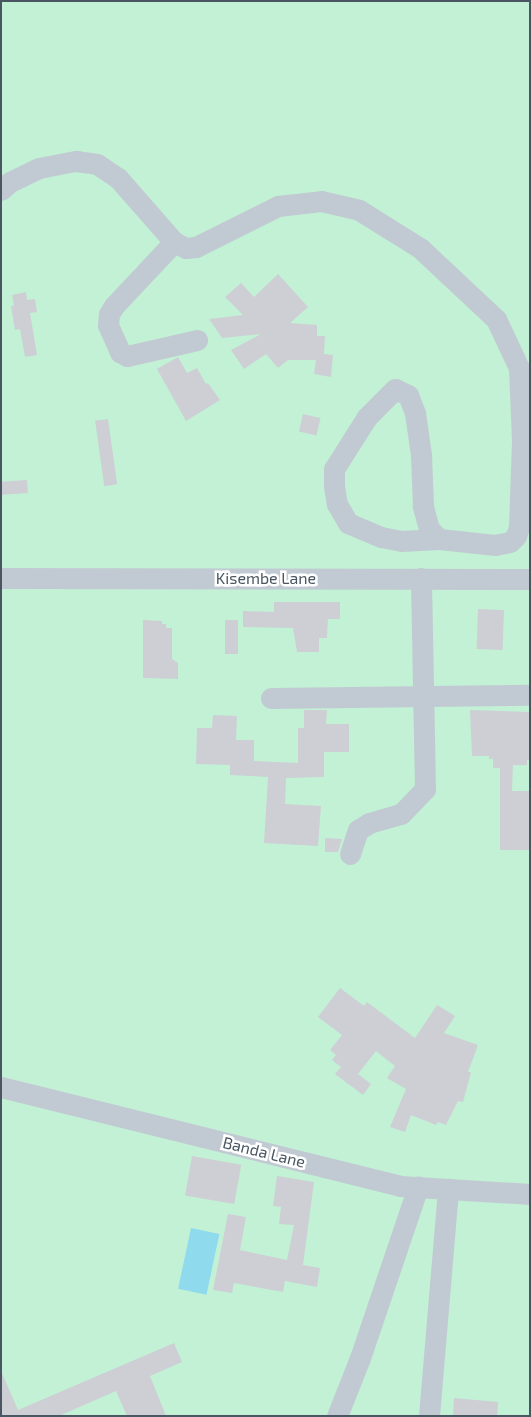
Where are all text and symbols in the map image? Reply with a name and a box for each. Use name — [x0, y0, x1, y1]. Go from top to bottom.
street label: Kisembe Lane — [216, 568, 316, 588]
street label: Banda Lane — [221, 1132, 307, 1172]

